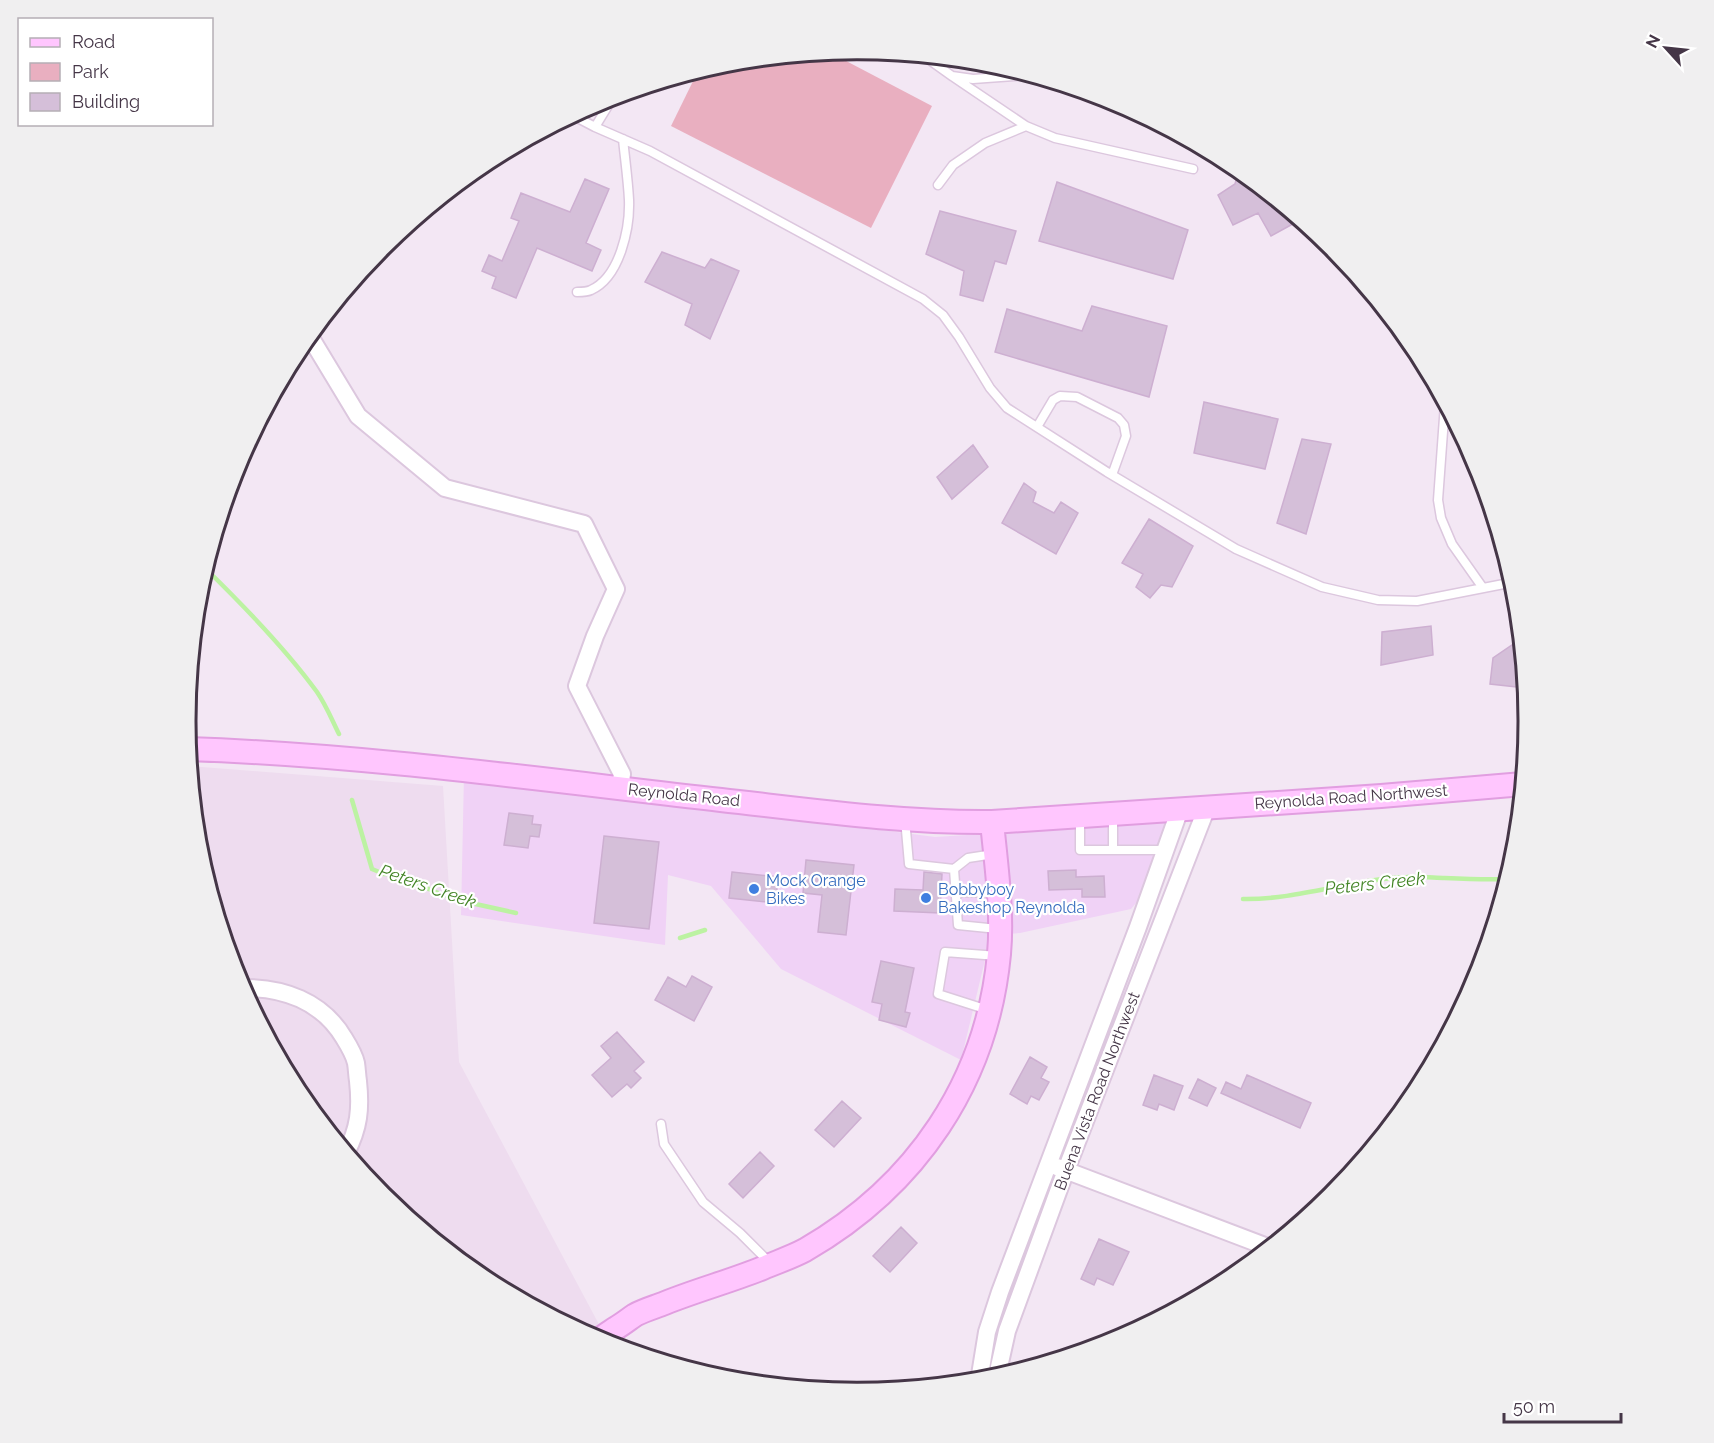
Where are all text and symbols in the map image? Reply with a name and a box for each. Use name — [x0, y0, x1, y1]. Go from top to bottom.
legend — [18, 18, 213, 126]
north arrow — [1636, 18, 1696, 78]
text: Road — [72, 31, 115, 52]
text: N — [1642, 32, 1664, 51]
text: Park — [72, 61, 109, 82]
text: Building — [72, 91, 140, 112]
street label: Reynolda Road — [627, 780, 741, 810]
street label: Reynolda Road Northwest — [1254, 781, 1449, 813]
water label: Peters Creek — [377, 860, 480, 913]
water label: Peters Creek — [1324, 867, 1427, 899]
place label: Mock Orange Bikes — [766, 871, 866, 908]
place label: Bobbyboy Bakeshop Reynolda — [938, 880, 1085, 917]
marker: Mock Orange Bikes — [747, 882, 761, 896]
marker: Bobbyboy Bakeshop Reynolda — [919, 891, 933, 905]
street label: Buena Vista Road Northwest — [1050, 989, 1144, 1193]
scale bar — [1504, 1386, 1621, 1424]
text: 50 m — [1513, 1396, 1555, 1417]

